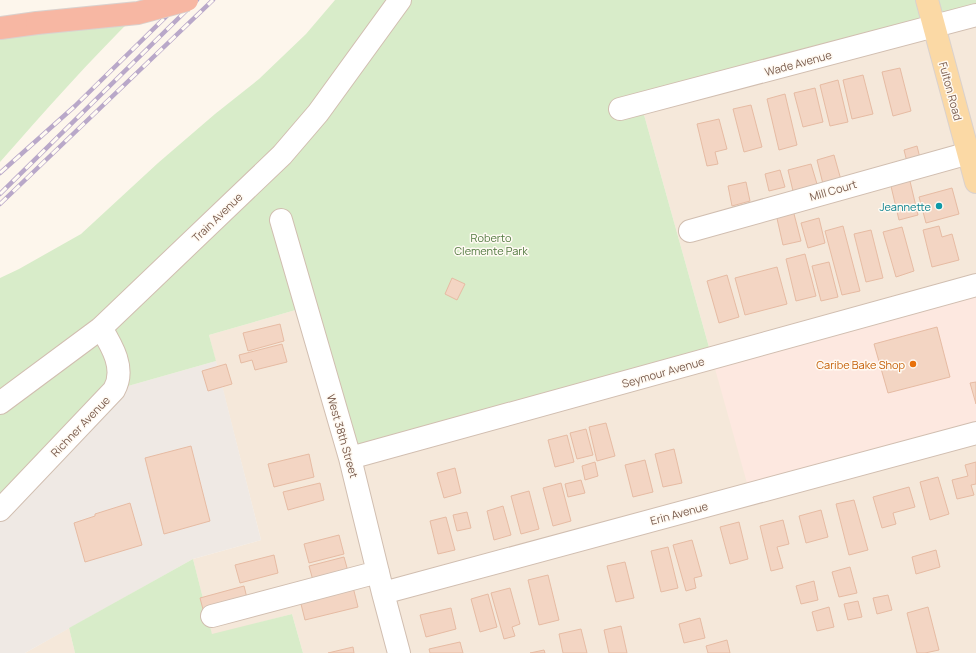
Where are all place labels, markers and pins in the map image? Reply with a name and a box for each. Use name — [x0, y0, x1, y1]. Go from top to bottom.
place label: Jeannette — [879, 199, 932, 214]
marker: Jeannette — [934, 201, 944, 211]
place label: Caribe Bake Shop — [816, 357, 905, 372]
marker: Caribe Bake Shop — [908, 359, 918, 369]

